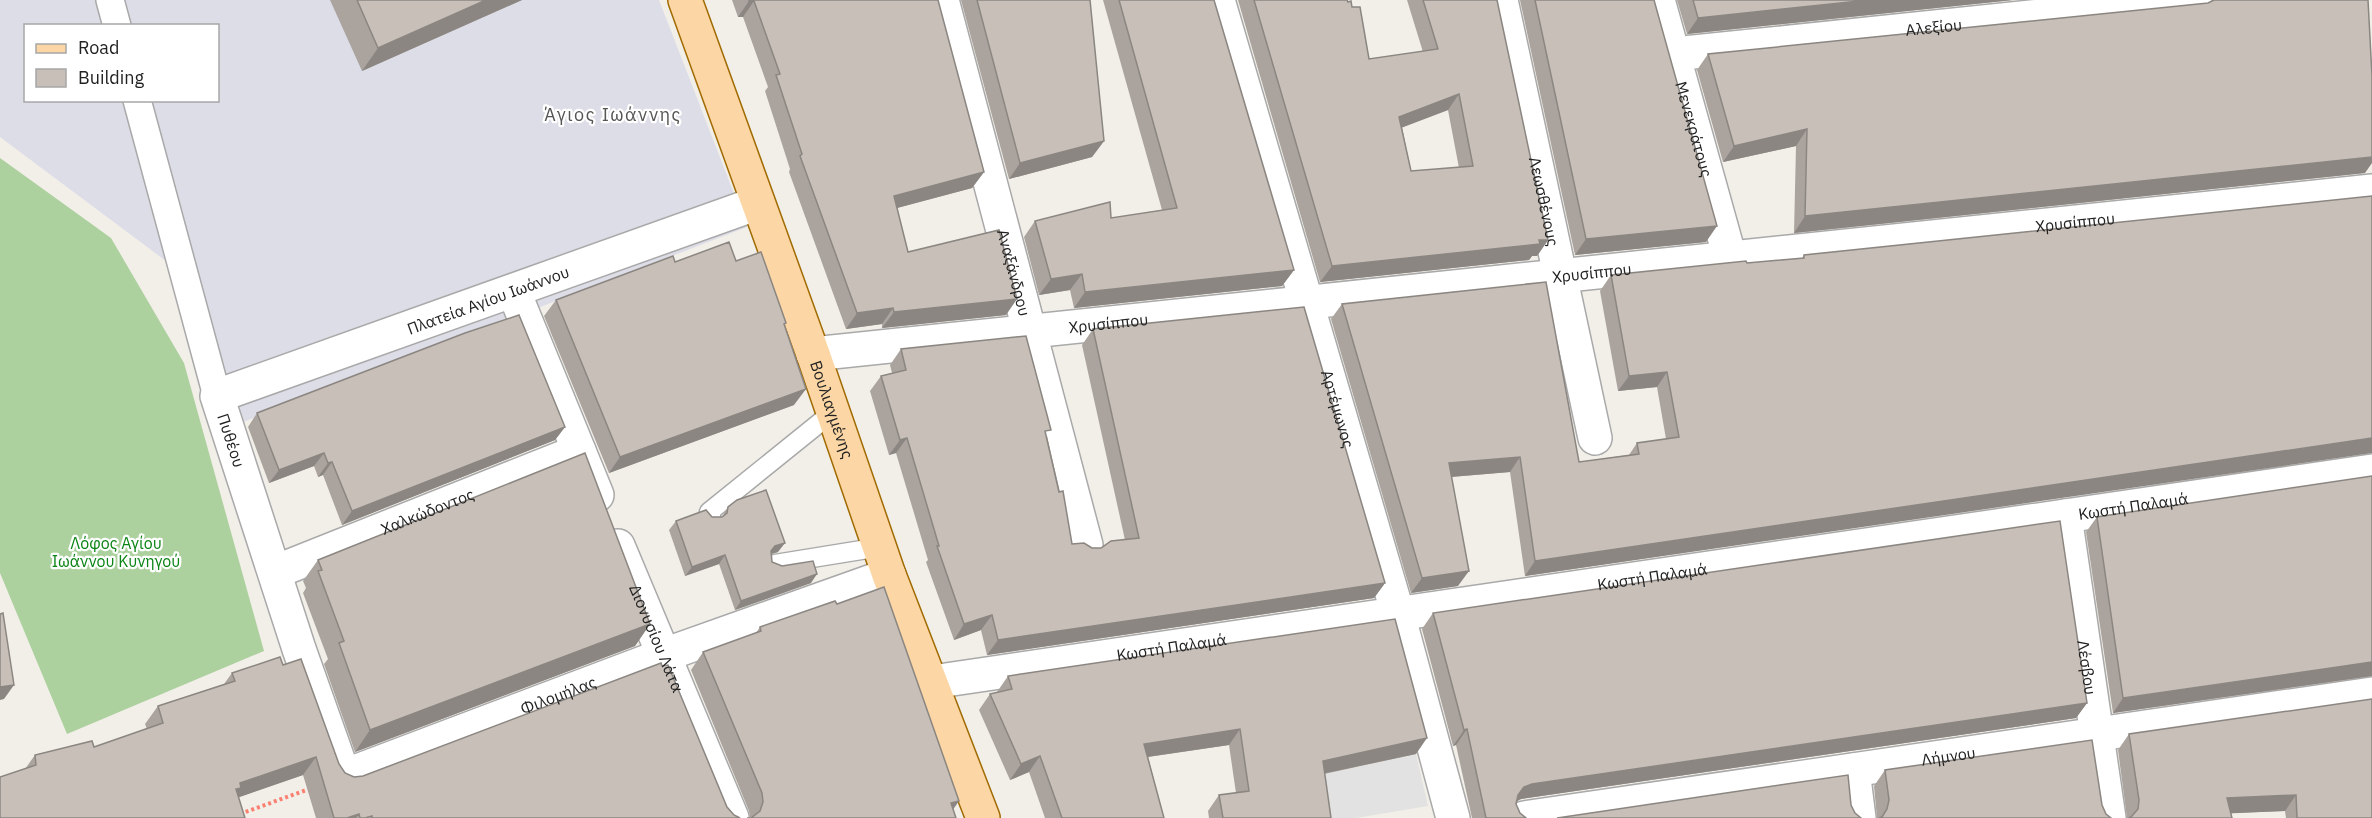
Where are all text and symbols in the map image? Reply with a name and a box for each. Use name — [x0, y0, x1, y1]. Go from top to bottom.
street label: Αλεξίου — [1904, 14, 1963, 40]
legend — [24, 24, 219, 102]
text: Road — [78, 36, 119, 59]
text: Building — [78, 66, 145, 89]
street label: Μενεκράτους — [1671, 79, 1717, 179]
district label: Άγιος Ιωάννης — [544, 103, 682, 126]
street label: Λεωσθένους — [1525, 155, 1564, 248]
street label: Χρυσίππου — [2034, 208, 2116, 236]
street label: Αναξάνδρου — [993, 227, 1035, 318]
street label: Χρυσίππου — [1551, 258, 1633, 287]
street label: Πλατεία Αγίου Ιωάννου — [404, 261, 572, 339]
street label: Χρυσίππου — [1068, 309, 1149, 337]
street label: Βουλιαγμένης — [806, 358, 858, 461]
street label: Αρτέμωνος — [1317, 367, 1359, 450]
street label: Πυθέου — [213, 411, 249, 470]
street label: Χαλκώδοντος — [378, 484, 477, 539]
street label: Κωστή Παλαμά — [2077, 488, 2189, 524]
park label: Λόφος Αγίου Ιωάννου Κυνηγού — [52, 533, 180, 571]
street label: Κωστή Παλαμά — [1596, 559, 1709, 594]
street label: Διονυσίου Λάτα — [625, 581, 688, 695]
street label: Κωστή Παλαμά — [1115, 629, 1228, 665]
street label: Λέσβου — [2073, 639, 2101, 696]
street label: Φιλομήλας — [517, 672, 599, 718]
street label: Λήμνου — [1920, 742, 1977, 770]

